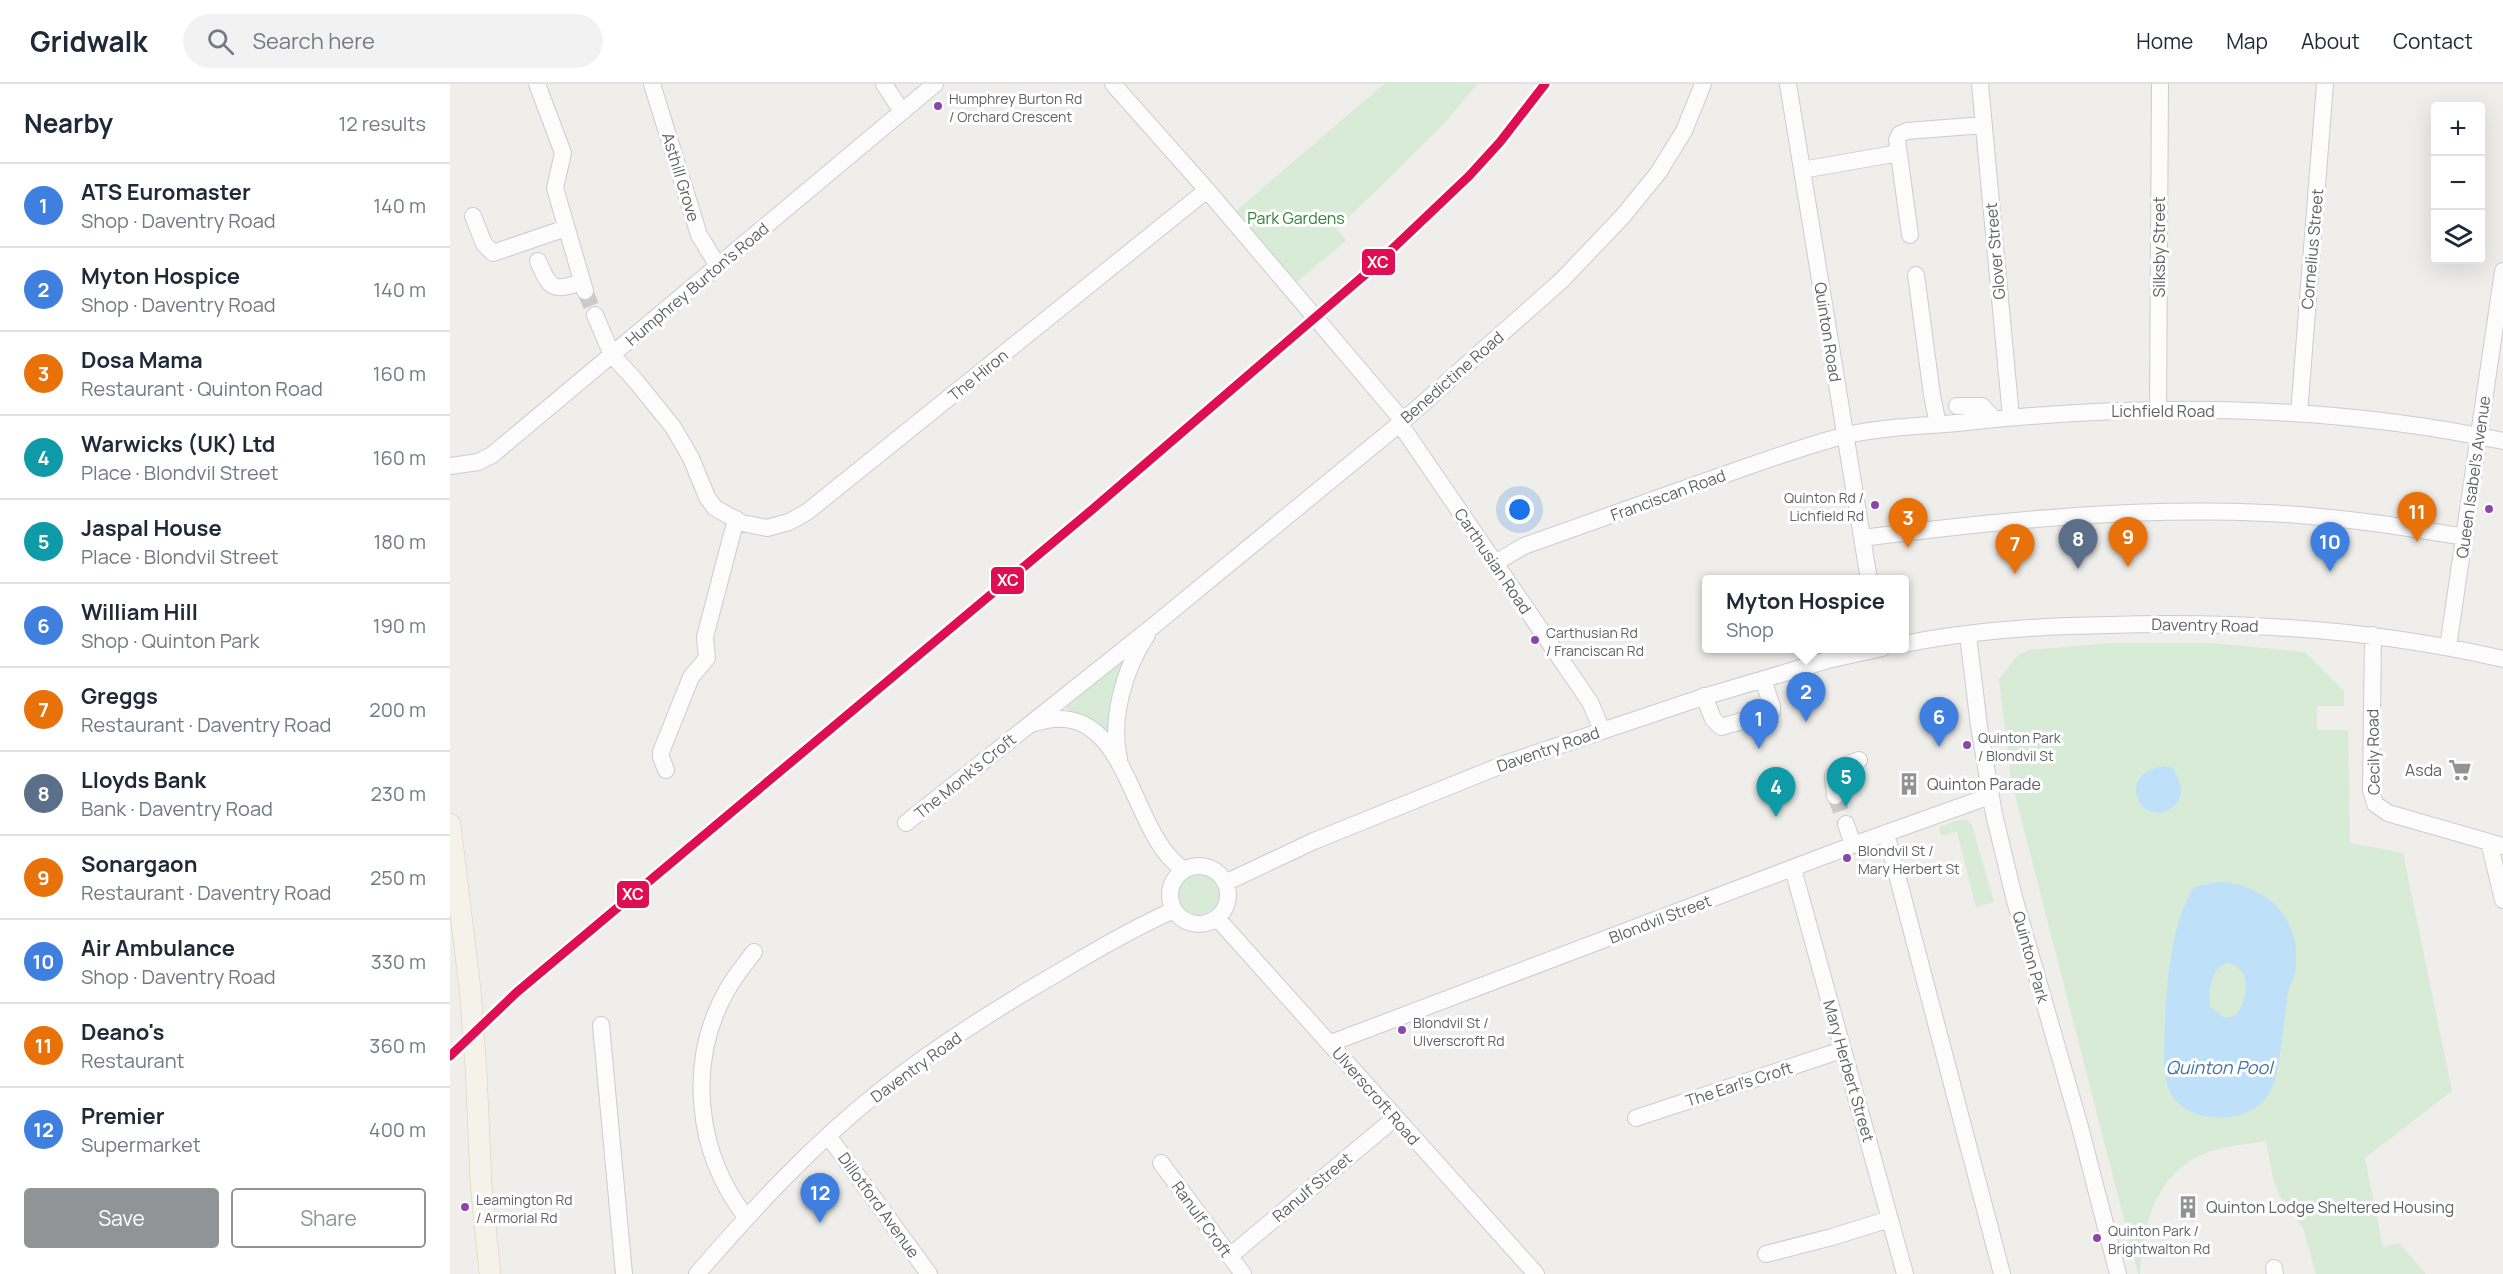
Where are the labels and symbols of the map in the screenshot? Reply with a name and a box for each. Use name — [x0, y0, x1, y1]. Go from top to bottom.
place label: Humphrey Burton Rd / Orchard Crescent — [949, 89, 1082, 126]
marker: Humphrey Burton Rd / Orchard Crescent — [932, 100, 944, 112]
street label: Asthill Grove — [657, 130, 705, 224]
street label: Cornelius Street — [2296, 188, 2328, 310]
street label: Silksby Street — [2148, 196, 2170, 298]
street label: Glover Street — [1980, 202, 2010, 300]
park label: Park Gardens — [1247, 207, 1345, 229]
street label: Humphrey Burton's Road — [621, 217, 773, 351]
line badge: XC — [1361, 248, 1396, 276]
text: XC — [1367, 251, 1389, 273]
street label: Quinton Road — [1809, 281, 1847, 383]
street label: Benedictine Road — [1396, 326, 1508, 428]
street label: The Hiron — [944, 344, 1012, 406]
street label: Queen Isabel's Avenue — [2451, 394, 2495, 560]
street label: Lichfield Road — [2111, 400, 2215, 422]
street label: Franciscan Road — [1607, 464, 1729, 526]
place label: Quinton Rd / Lichfield Rd — [1784, 488, 1864, 525]
pin: 11 — [2398, 492, 2436, 542]
your location — [1505, 495, 1534, 524]
pin: 3 — [1888, 498, 1928, 548]
marker: Quinton Rd / Lichfield Rd — [1869, 499, 1881, 511]
unlabelled marker — [2483, 503, 2495, 515]
street label: Carthusian Road — [1449, 504, 1537, 618]
pin: 9 — [2108, 518, 2148, 567]
pin: 8 — [2058, 520, 2098, 569]
pin: 10 — [2310, 522, 2350, 572]
pin: 7 — [1996, 524, 2034, 574]
line badge: XC — [990, 566, 1025, 595]
text: XC — [997, 569, 1019, 591]
street label: Daventry Road — [2151, 613, 2259, 637]
place label: Carthusian Rd / Franciscan Rd — [1546, 623, 1644, 660]
marker: Carthusian Rd / Franciscan Rd — [1529, 634, 1541, 646]
pin: 2 — [1786, 672, 1826, 722]
pin: 6 — [1920, 698, 1958, 747]
pin: 1 — [1740, 700, 1778, 749]
street label: Cecily Road — [2361, 709, 2385, 795]
street label: Daventry Road — [1494, 721, 1602, 777]
street label: The Monk's Croft — [910, 728, 1020, 824]
place label: Quinton Park / Blondvil St — [1978, 728, 2062, 765]
marker: Quinton Park / Blondvil St — [1961, 739, 1973, 751]
supermarket icon: Asda — [2447, 757, 2473, 783]
pin: 5 — [1826, 758, 1866, 807]
place label: Asda — [2405, 759, 2442, 781]
pin: 4 — [1756, 768, 1796, 817]
building icon: Quinton Parade — [1896, 771, 1922, 797]
place label: Quinton Parade — [1927, 773, 2041, 795]
place label: Blondvil St / Mary Herbert St — [1858, 841, 1960, 878]
marker: Blondvil St / Mary Herbert St — [1841, 852, 1853, 864]
line badge: XC — [616, 880, 650, 909]
text: XC — [622, 883, 644, 905]
street label: Blondvil Street — [1606, 889, 1714, 949]
street label: Quinton Park — [2007, 909, 2055, 1006]
street label: Mary Herbert Street — [1818, 997, 1880, 1145]
place label: Blondvil St / Ulverscroft Rd — [1413, 1013, 1505, 1050]
marker: Blondvil St / Ulverscroft Rd — [1396, 1024, 1408, 1036]
street label: Daventry Road — [866, 1027, 966, 1107]
street label: Ulverscroft Road — [1327, 1042, 1425, 1150]
water label: Quinton Pool — [2166, 1055, 2275, 1079]
street label: The Earl's Croft — [1683, 1056, 1795, 1112]
street label: Ranulf Street — [1268, 1147, 1356, 1227]
street label: Dillotford Avenue — [833, 1148, 925, 1262]
pin: 12 — [800, 1174, 839, 1223]
street label: Ranulf Croft — [1167, 1176, 1237, 1262]
place label: Leamington Rd / Armorial Rd — [476, 1190, 573, 1227]
building icon: Quinton Lodge Sheltered Housing — [2175, 1194, 2201, 1220]
place label: Quinton Lodge Sheltered Housing — [2206, 1196, 2454, 1218]
marker: Leamington Rd / Armorial Rd — [459, 1201, 471, 1213]
place label: Quinton Park / Brightwalton Rd — [2108, 1221, 2210, 1258]
marker: Quinton Park / Brightwalton Rd — [2091, 1232, 2103, 1244]

